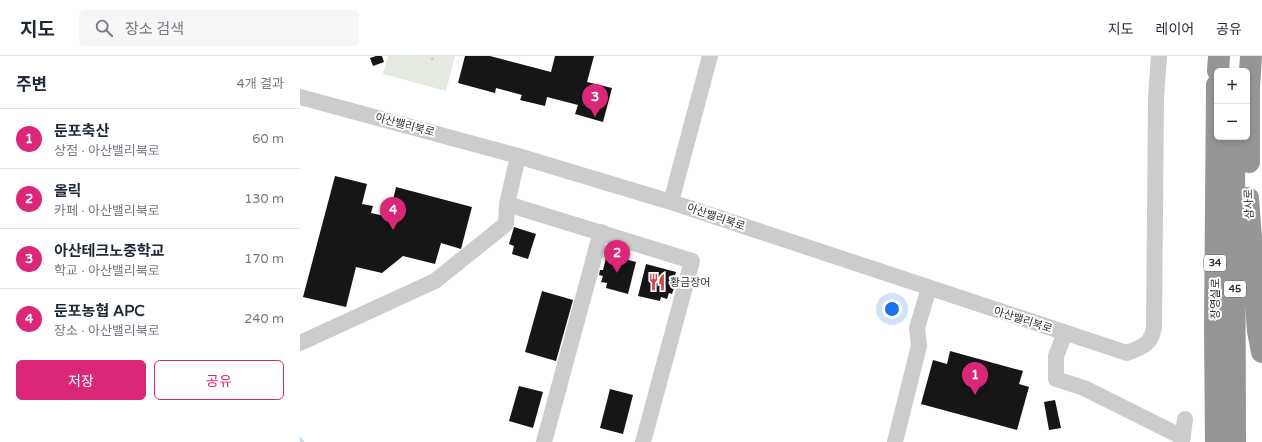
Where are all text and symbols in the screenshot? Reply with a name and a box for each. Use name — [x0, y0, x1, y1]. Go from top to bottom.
search box — [79, 10, 359, 46]
icon: search — [93, 17, 115, 39]
text: 지도 — [20, 19, 55, 41]
text: 장소 검색 — [125, 20, 184, 38]
text: 지도 — [1108, 21, 1134, 38]
text: 레이어 — [1156, 21, 1194, 38]
text: 공유 — [1216, 21, 1242, 38]
map controls — [1214, 68, 1250, 140]
button: + — [1214, 68, 1250, 104]
text: 주변 — [16, 74, 47, 95]
text: 4개 결과 — [237, 76, 284, 92]
pin: 3 — [582, 84, 608, 117]
button: − — [1214, 104, 1250, 140]
street label: 아산밸리북로 — [374, 111, 436, 139]
text: 둔포축산 — [54, 122, 109, 140]
text: 1 — [25, 131, 33, 147]
text: 60 m — [252, 131, 284, 147]
text: 상점 · 아산밸리북로 — [54, 143, 160, 159]
text: 올릭 — [54, 182, 82, 200]
street label: 삼사로 — [1242, 189, 1256, 219]
text: 2 — [25, 191, 33, 207]
text: 130 m — [244, 191, 284, 207]
pin: 4 — [380, 197, 406, 230]
street label: 아산밸리북로 — [685, 201, 747, 233]
text: 카페 · 아산밸리북로 — [54, 203, 160, 219]
pin: 2 — [604, 240, 630, 273]
text: 아산테크노중학교 — [54, 242, 164, 260]
text: 3 — [25, 251, 33, 267]
text: 170 m — [244, 251, 284, 267]
road number: 34 — [1204, 255, 1226, 271]
text: 학교 · 아산밸리북로 — [54, 263, 160, 279]
restaurant icon: 황금장어 — [647, 272, 667, 292]
place label: 황금장어 — [670, 276, 710, 289]
street label: 장영실로 — [1209, 279, 1222, 319]
road number: 45 — [1224, 281, 1246, 297]
your location — [882, 299, 902, 319]
text: 둔포농협 APC — [54, 302, 145, 320]
street label: 아산밸리북로 — [992, 304, 1054, 336]
text: 4 — [25, 311, 33, 327]
text: 240 m — [244, 311, 284, 327]
text: 장소 · 아산밸리북로 — [54, 323, 160, 339]
button: 저장 — [16, 360, 146, 400]
button: 공유 — [154, 360, 284, 400]
pin: 1 — [962, 362, 988, 395]

